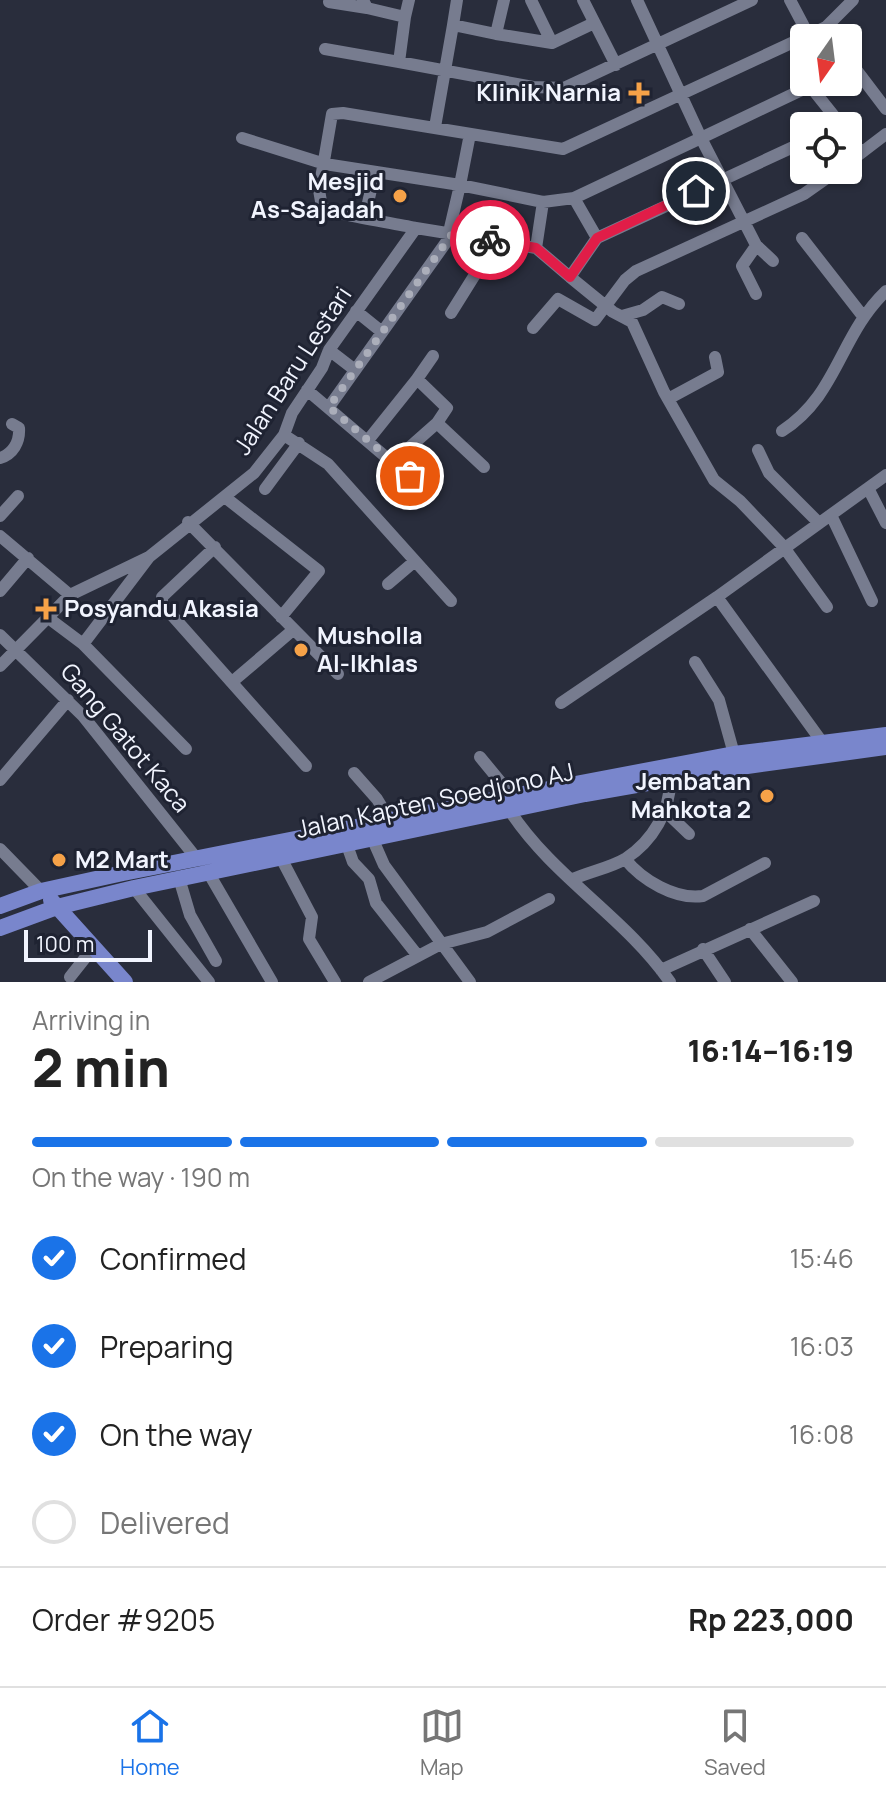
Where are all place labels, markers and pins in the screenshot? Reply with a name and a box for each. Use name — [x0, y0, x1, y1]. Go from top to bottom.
place label: Klinik Narnia — [476, 75, 621, 108]
marker: Klinik Narnia — [628, 82, 650, 104]
pin — [662, 157, 730, 225]
place label: Mesjid As-Sajadah — [251, 164, 384, 225]
marker: Mesjid As-Sajadah — [391, 187, 409, 205]
pin — [376, 442, 444, 510]
place label: Posyandu Akasia — [64, 591, 259, 624]
marker: Posyandu Akasia — [35, 598, 57, 620]
place label: Musholla Al-Ikhlas — [317, 618, 423, 679]
marker: Musholla Al-Ikhlas — [292, 641, 310, 659]
place label: Jembatan Mahkota 2 — [631, 764, 751, 825]
marker: Jembatan Mahkota 2 — [758, 787, 776, 805]
place label: M2 Mart — [75, 842, 169, 875]
marker: M2 Mart — [50, 851, 68, 869]

